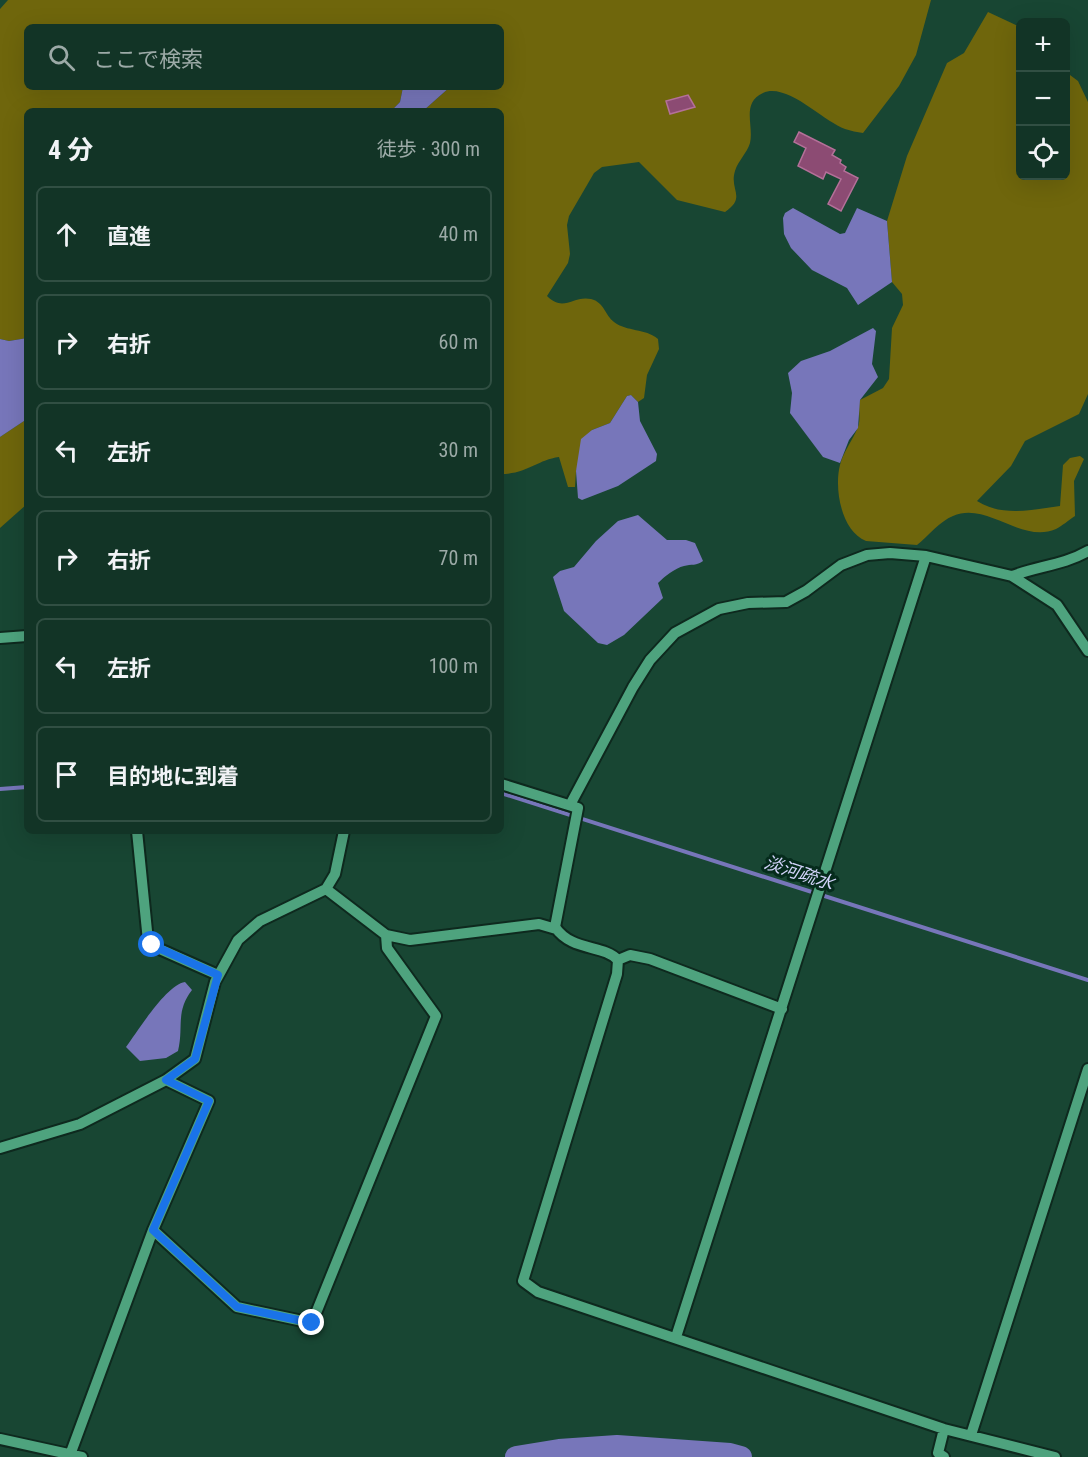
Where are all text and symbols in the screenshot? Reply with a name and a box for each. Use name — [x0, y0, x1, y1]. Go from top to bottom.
map controls — [1016, 18, 1070, 180]
button: + — [1016, 18, 1070, 72]
search box — [24, 24, 504, 90]
icon: search — [45, 41, 78, 74]
text: ここで検索 — [93, 47, 203, 72]
button: − — [1016, 72, 1070, 126]
button: locate — [1016, 126, 1070, 180]
text: 4 分 — [48, 135, 93, 165]
text: 徒歩 · 300 m — [377, 137, 480, 161]
icon: ahead — [50, 218, 83, 251]
text: 40 m — [439, 222, 478, 246]
text: 直進 — [107, 224, 151, 249]
icon: right — [50, 326, 83, 359]
text: 60 m — [439, 330, 478, 354]
text: 右折 — [107, 332, 151, 357]
icon: left — [50, 434, 83, 467]
text: 30 m — [439, 438, 478, 462]
text: 左折 — [107, 440, 151, 465]
icon: right — [50, 542, 83, 575]
text: 70 m — [439, 546, 478, 570]
text: 右折 — [107, 548, 151, 573]
icon: left — [50, 650, 83, 683]
text: 100 m — [429, 654, 478, 678]
text: 左折 — [107, 656, 151, 681]
icon: arrive — [50, 758, 83, 791]
text: 目的地に到着 — [107, 764, 239, 789]
water label: 淡河疏水 — [762, 851, 839, 894]
route start — [138, 931, 164, 957]
route end — [298, 1309, 324, 1335]

